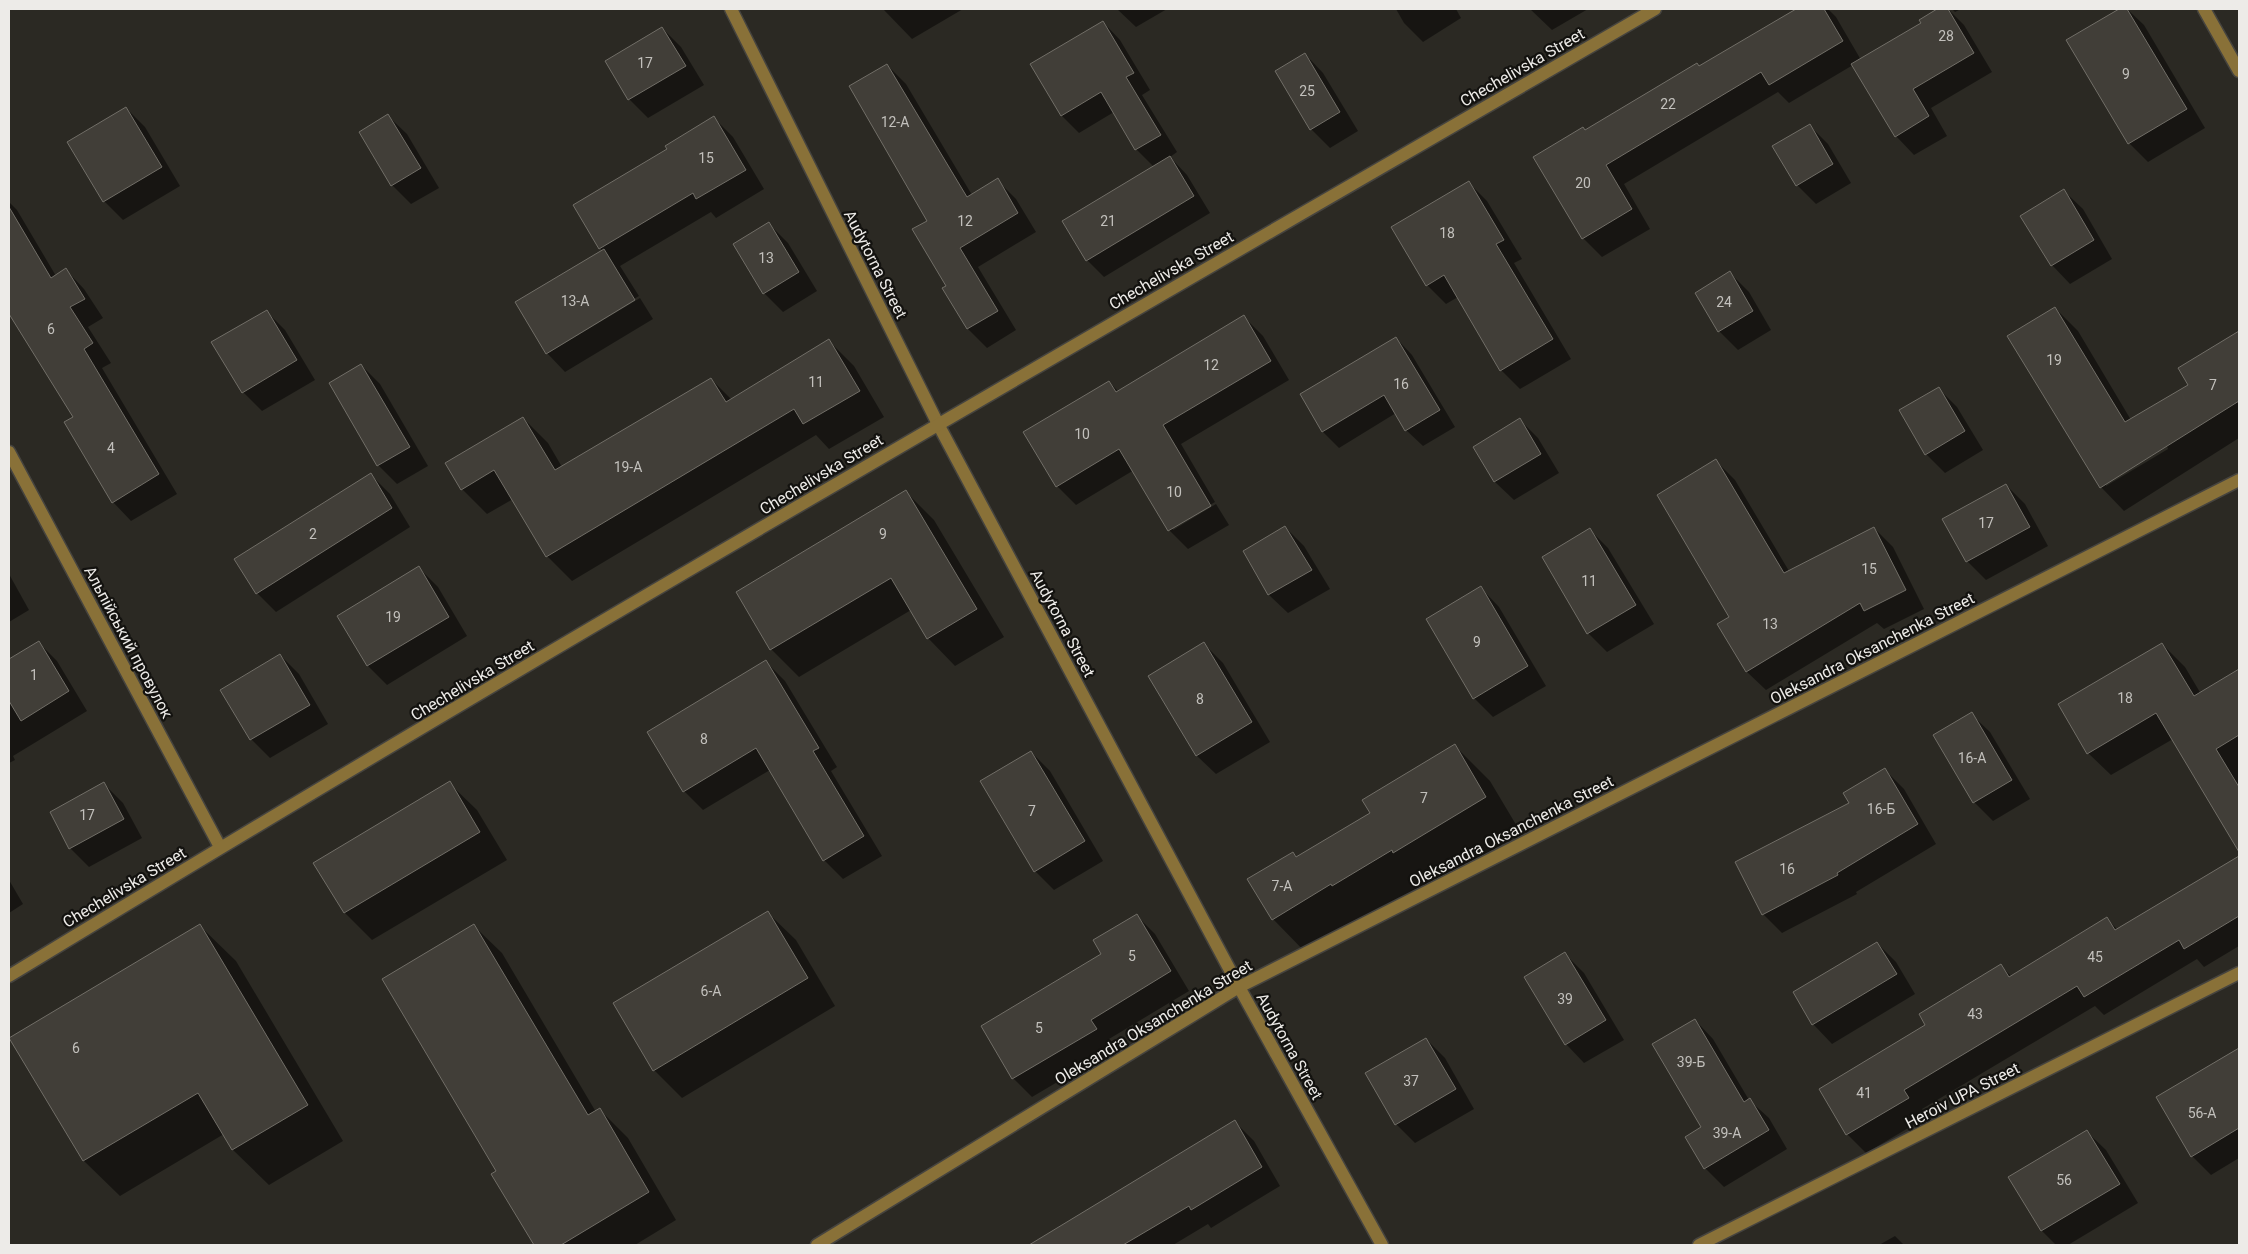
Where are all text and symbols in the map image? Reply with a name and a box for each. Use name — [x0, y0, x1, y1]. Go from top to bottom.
street label: Chechelivska Street — [1457, 24, 1588, 111]
house number: 28 — [1938, 28, 1954, 44]
house number: 17 — [637, 55, 653, 71]
house number: 9 — [2122, 66, 2130, 82]
house number: 25 — [1299, 83, 1315, 99]
house number: 22 — [1660, 96, 1676, 112]
house number: 12-А — [881, 114, 909, 130]
house number: 15 — [698, 150, 714, 166]
house number: 20 — [1575, 175, 1591, 191]
street label: Audytorna Street — [840, 207, 911, 322]
house number: 12 — [957, 213, 973, 229]
house number: 21 — [1100, 213, 1116, 229]
house number: 18 — [1439, 225, 1455, 241]
street label: Chechelivska Street — [1106, 227, 1237, 314]
house number: 13 — [758, 250, 774, 266]
house number: 13-А — [561, 293, 589, 309]
house number: 24 — [1716, 294, 1732, 310]
house number: 6 — [47, 321, 55, 337]
house number: 19 — [2046, 352, 2062, 368]
house number: 12 — [1203, 357, 1219, 373]
house number: 11 — [808, 374, 824, 390]
house number: 16 — [1393, 376, 1409, 392]
house number: 7 — [2209, 377, 2217, 393]
house number: 10 — [1074, 426, 1090, 442]
street label: Chechelivska Street — [756, 430, 886, 519]
house number: 4 — [107, 440, 115, 456]
house number: 19-А — [614, 459, 642, 475]
house number: 10 — [1166, 484, 1182, 500]
house number: 17 — [1978, 515, 1994, 531]
house number: 2 — [309, 526, 317, 542]
house number: 9 — [879, 526, 887, 542]
house number: 15 — [1861, 561, 1877, 577]
street label: Альпійський провулок — [80, 563, 177, 722]
street label: Audytorna Street — [1026, 566, 1099, 680]
house number: 11 — [1581, 573, 1597, 589]
street label: Oleksandra Oksanchenka Street — [1767, 589, 1977, 708]
house number: 19 — [385, 609, 401, 625]
house number: 13 — [1762, 616, 1778, 632]
house number: 9 — [1473, 634, 1481, 650]
street label: Chechelivska Street — [407, 636, 537, 725]
house number: 1 — [30, 667, 38, 683]
house number: 18 — [2117, 690, 2133, 706]
house number: 8 — [1196, 691, 1204, 707]
house number: 8 — [700, 731, 708, 747]
house number: 16-А — [1958, 750, 1986, 766]
street label: Oleksandra Oksanchenka Street — [1406, 772, 1616, 891]
house number: 7 — [1420, 790, 1428, 806]
house number: 16-Б — [1867, 801, 1895, 817]
house number: 7 — [1028, 803, 1036, 819]
house number: 17 — [79, 807, 95, 823]
street label: Chechelivska Street — [59, 843, 189, 932]
house number: 16 — [1779, 861, 1795, 877]
house number: 7-А — [1272, 878, 1292, 894]
house number: 5 — [1128, 948, 1136, 964]
house number: 45 — [2087, 949, 2103, 965]
street label: Oleksandra Oksanchenka Street — [1051, 956, 1255, 1089]
house number: 6-А — [701, 983, 721, 999]
street label: Audytorna Street — [1252, 990, 1327, 1103]
house number: 39 — [1557, 991, 1573, 1007]
house number: 43 — [1967, 1006, 1983, 1022]
house number: 5 — [1035, 1020, 1043, 1036]
house number: 6 — [72, 1040, 80, 1056]
house number: 39-Б — [1677, 1054, 1705, 1070]
street label: Heroiv UPA Street — [1902, 1058, 2023, 1132]
house number: 37 — [1403, 1073, 1419, 1089]
house number: 41 — [1856, 1085, 1872, 1101]
house number: 56-А — [2188, 1105, 2216, 1121]
house number: 39-А — [1713, 1125, 1741, 1141]
house number: 56 — [2056, 1172, 2072, 1188]

